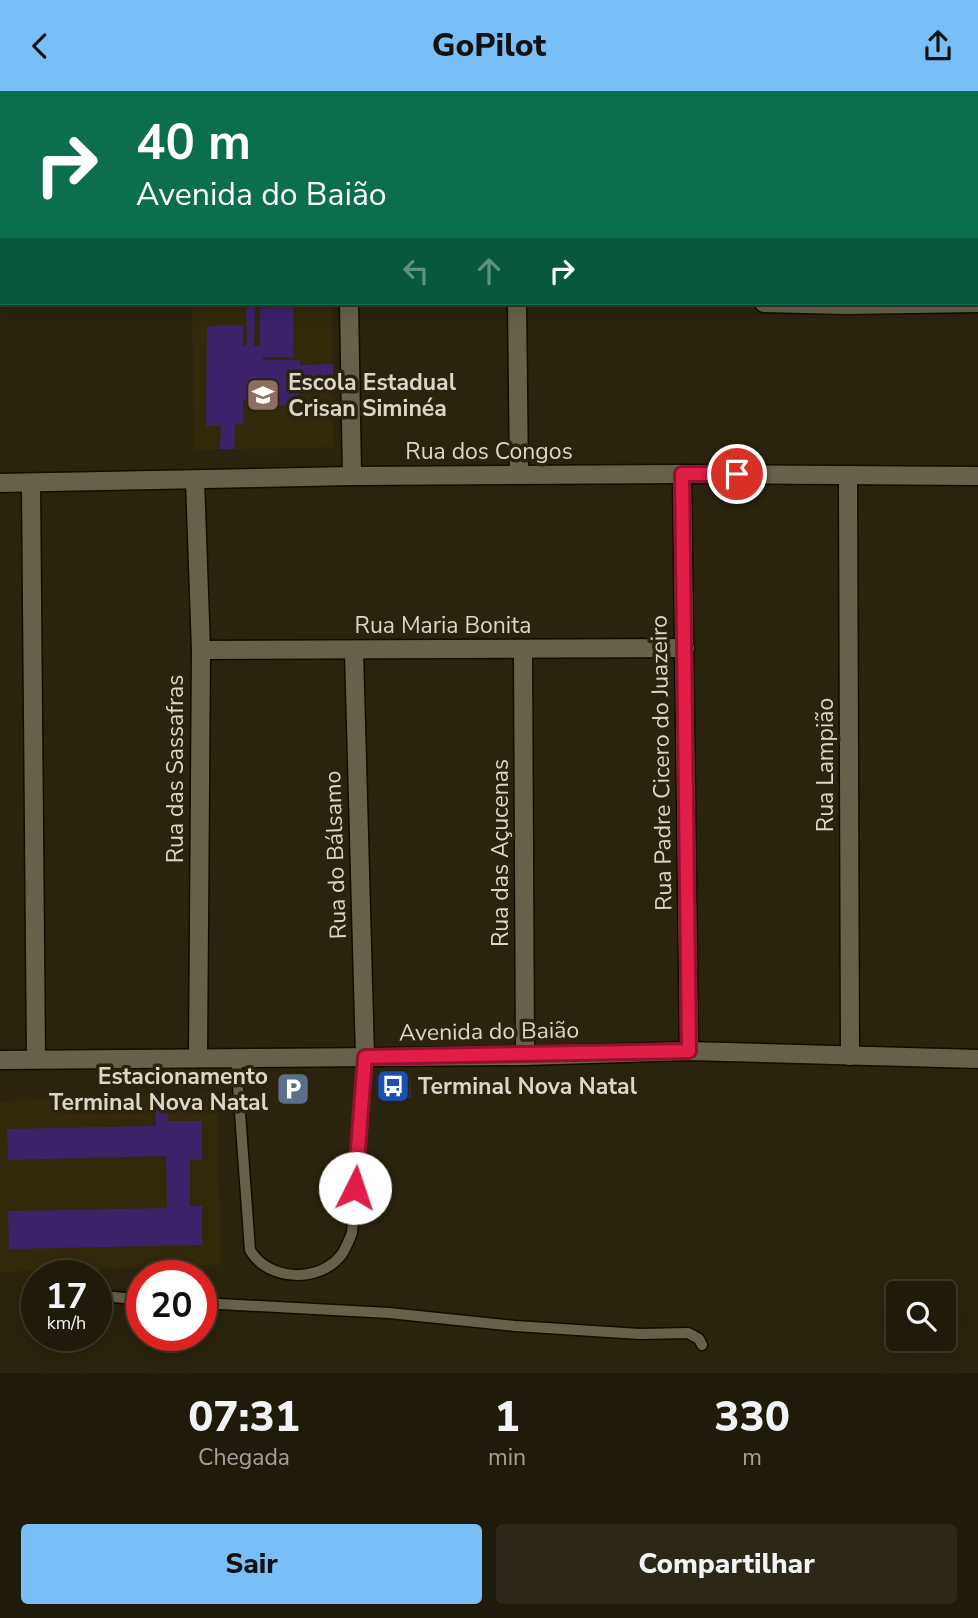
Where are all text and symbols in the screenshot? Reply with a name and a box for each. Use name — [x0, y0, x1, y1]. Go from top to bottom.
text: GoPilot — [432, 24, 546, 67]
icon: back — [21, 27, 59, 65]
icon: share — [919, 27, 957, 65]
text: 40 m — [136, 109, 251, 176]
icon: right — [21, 119, 112, 210]
text: Avenida do Baião — [136, 173, 387, 216]
icon: left — [397, 252, 435, 290]
icon: ahead — [470, 252, 508, 290]
icon: right — [543, 252, 581, 290]
place label: Escola Estadual Crisan Siminéa — [288, 367, 457, 424]
school or university icon: Escola Estadual Crisan Siminéa — [244, 376, 282, 414]
street label: Rua dos Congos — [405, 436, 573, 467]
pin — [707, 444, 767, 504]
icon: arrive — [718, 455, 756, 493]
street label: Rua Maria Bonita — [355, 610, 531, 641]
street label: Rua Padre Cicero do Juazeiro — [643, 615, 680, 911]
street label: Rua das Sassafras — [160, 675, 191, 863]
street label: Rua Lampião — [810, 698, 841, 832]
street label: Rua das Açucenas — [485, 759, 516, 947]
street label: Rua do Bálsamo — [317, 770, 354, 940]
street label: Avenida do Baião — [399, 1014, 579, 1049]
place label: Estacionamento Terminal Nova Natal — [49, 1061, 269, 1118]
bus stop icon: Terminal Nova Natal — [374, 1067, 412, 1105]
parking icon: Estacionamento Terminal Nova Natal — [274, 1070, 312, 1108]
place label: Terminal Nova Natal — [418, 1071, 638, 1102]
position arrow — [318, 1151, 392, 1225]
speed limit sign: 20 — [126, 1260, 217, 1351]
text: 17 — [45, 1273, 88, 1320]
map controls — [886, 1281, 956, 1351]
button: search — [886, 1281, 956, 1351]
text: km/h — [47, 1311, 86, 1335]
text: 07:31 — [188, 1389, 300, 1446]
text: 1 — [494, 1389, 520, 1446]
text: 330 — [714, 1389, 790, 1446]
text: Chegada — [198, 1442, 290, 1473]
text: min — [488, 1442, 526, 1473]
text: m — [742, 1442, 762, 1473]
button: Sair — [21, 1524, 482, 1604]
button: Compartilhar — [496, 1524, 957, 1604]

